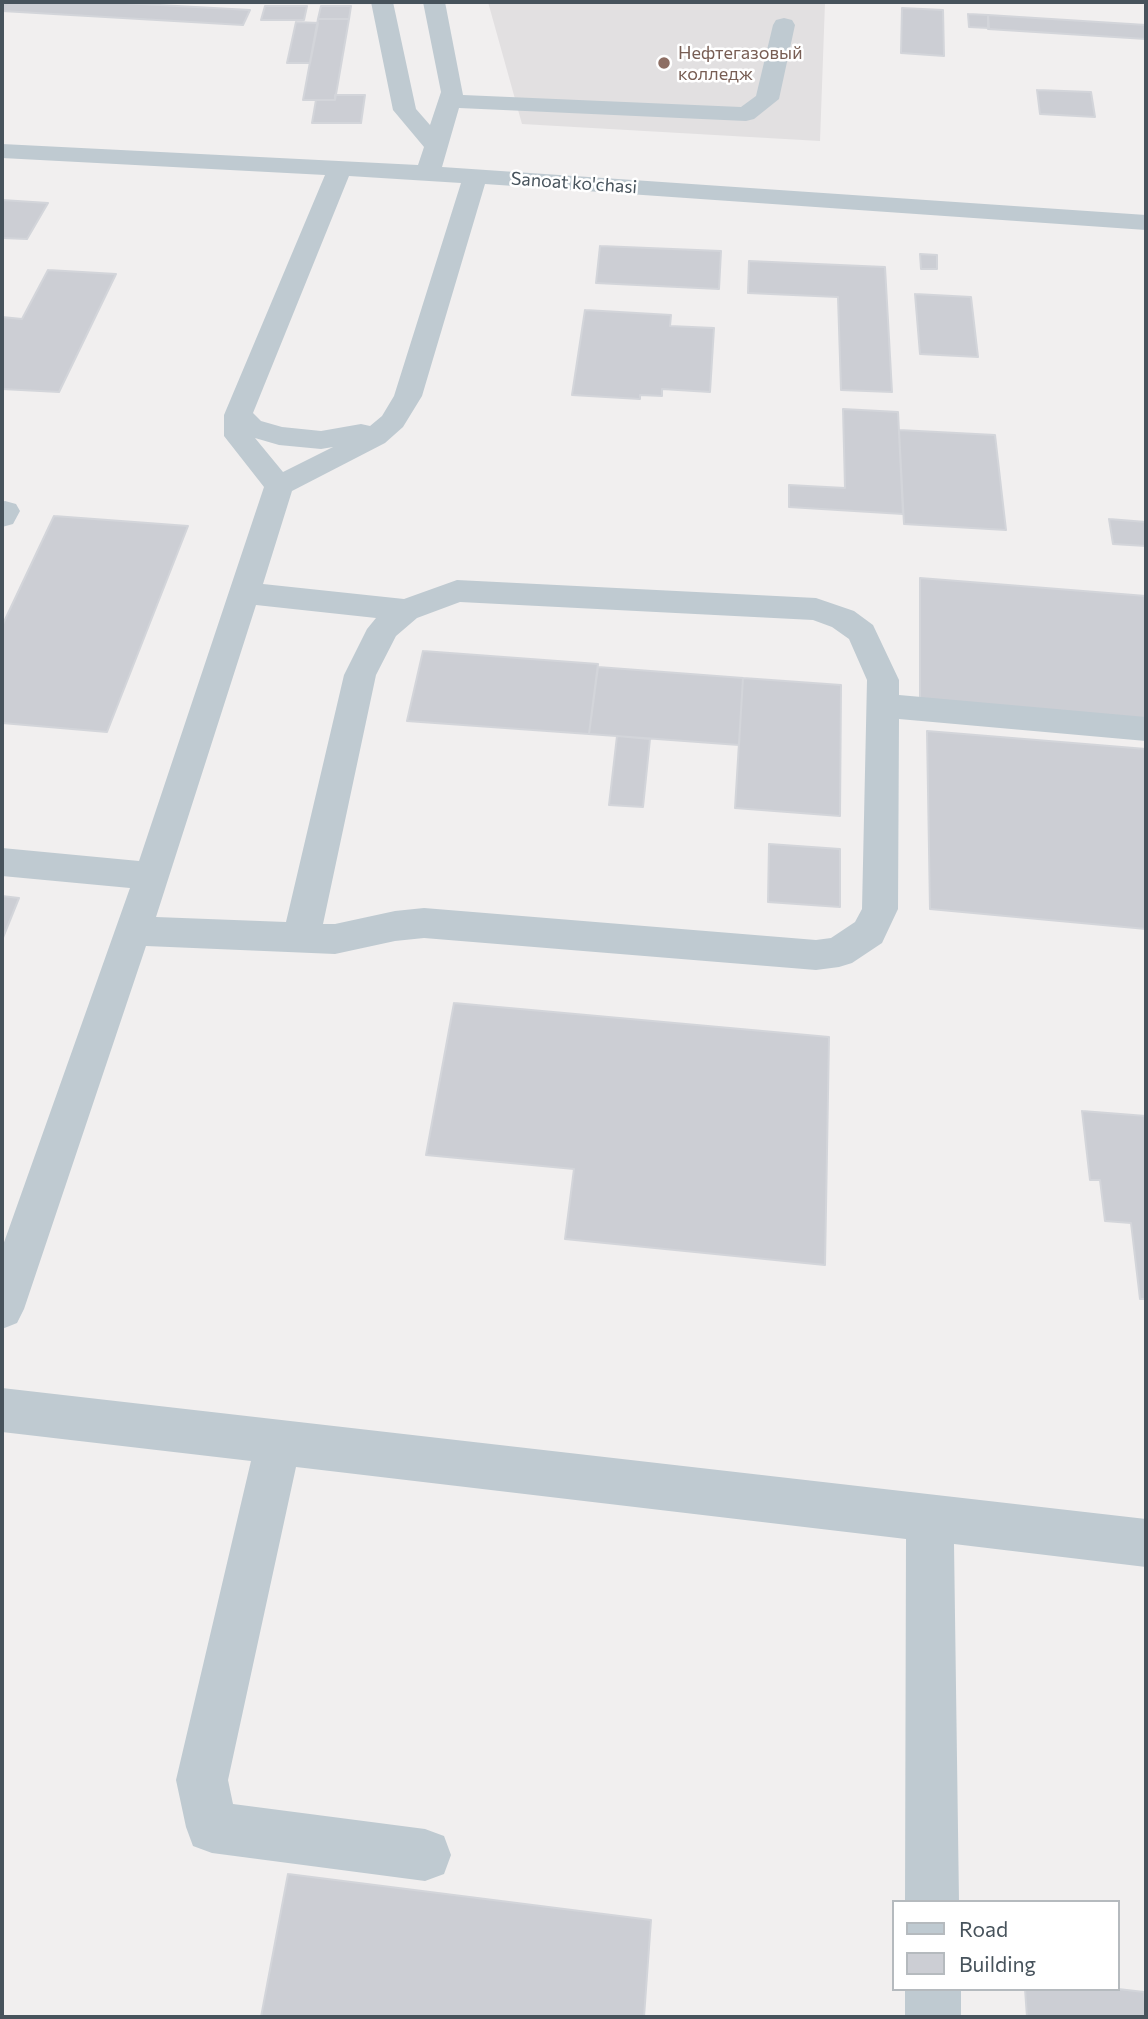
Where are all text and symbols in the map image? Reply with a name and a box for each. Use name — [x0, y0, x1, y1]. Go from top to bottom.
place label: Нефтегазовый колледж — [678, 42, 802, 84]
marker: Нефтегазовый колледж — [656, 55, 672, 71]
street label: Sanoat ko'chasi — [510, 168, 638, 198]
legend — [892, 1900, 1120, 1991]
text: Road — [959, 1916, 1008, 1941]
text: Building — [959, 1951, 1036, 1976]

